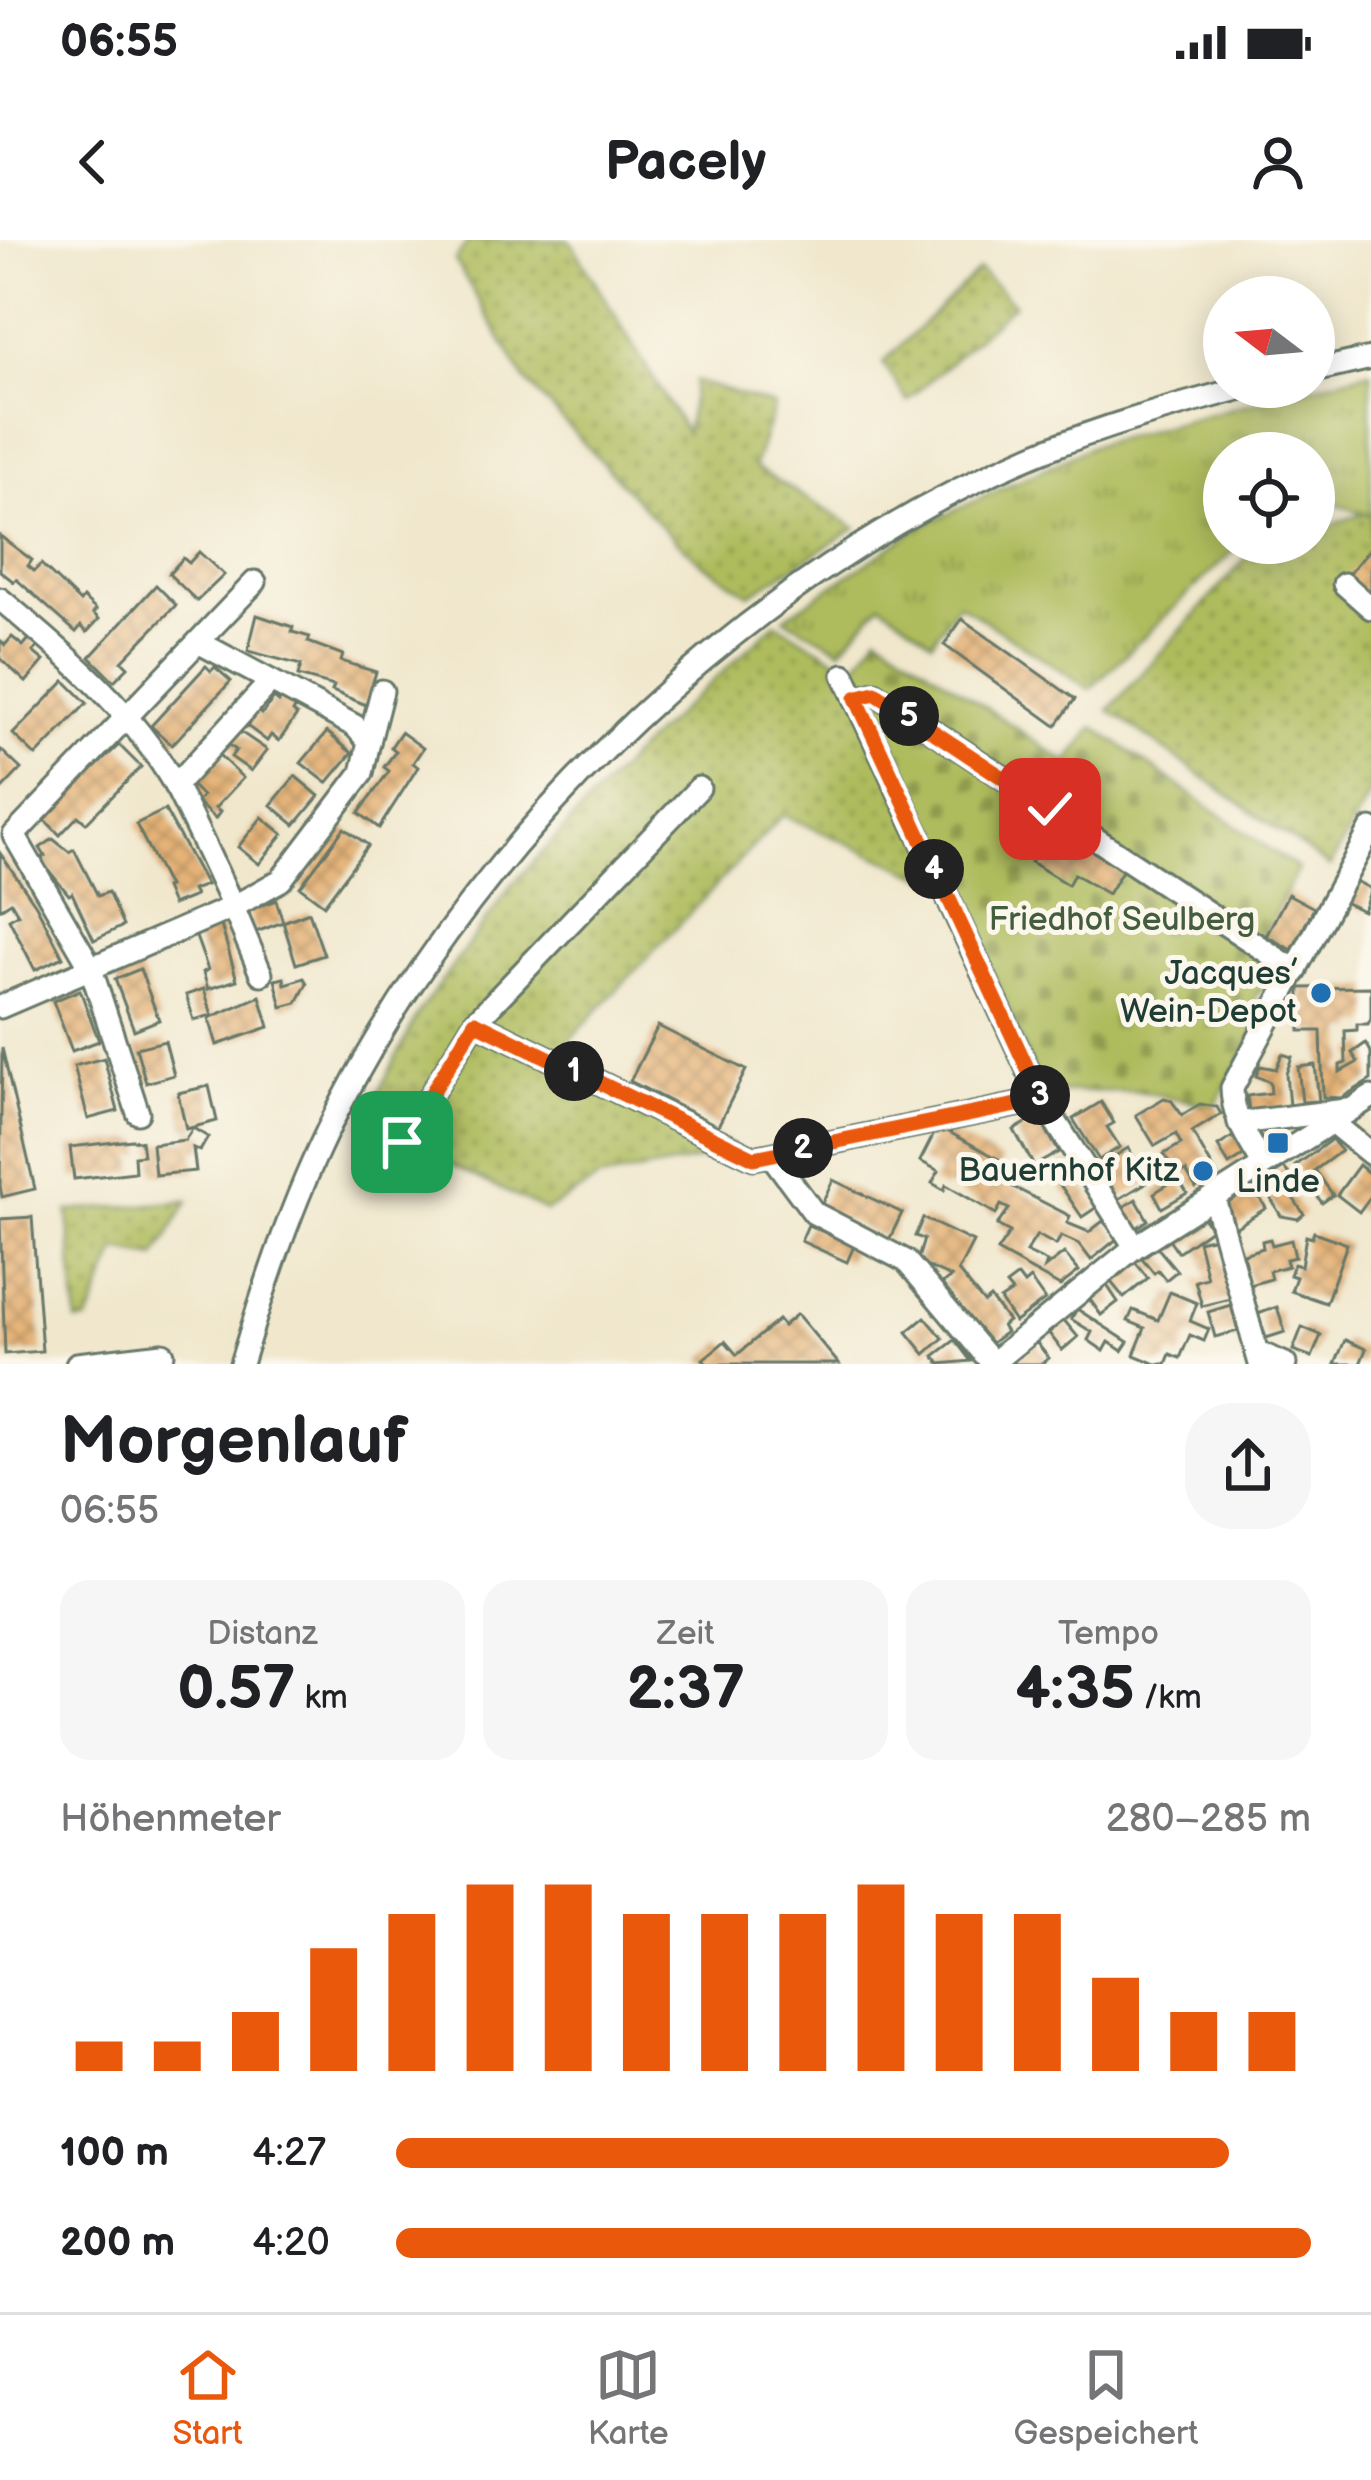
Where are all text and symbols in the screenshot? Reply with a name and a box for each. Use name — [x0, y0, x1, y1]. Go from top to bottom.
text: 06:55 — [60, 15, 178, 70]
icon: back — [60, 129, 126, 195]
icon: person — [1245, 129, 1311, 195]
text: Pacely — [605, 130, 766, 195]
north arrow — [1203, 276, 1335, 408]
map controls — [1203, 276, 1335, 564]
button: locate — [1203, 432, 1335, 564]
pin: 5 — [879, 686, 939, 746]
text: 5 — [899, 696, 919, 736]
pin — [999, 758, 1101, 860]
icon: check — [1017, 776, 1083, 842]
pin: 4 — [904, 839, 964, 899]
text: 4 — [924, 849, 944, 889]
park label: Friedhof Seulberg — [989, 900, 1255, 940]
place label: Jacques’ Wein-Depot — [1120, 954, 1298, 1032]
marker: Jacques’ Wein-Depot — [1308, 980, 1334, 1006]
pin: 1 — [544, 1041, 604, 1101]
text: 1 — [567, 1051, 581, 1091]
pin: 3 — [1010, 1065, 1070, 1125]
text: 3 — [1030, 1075, 1050, 1115]
pin — [351, 1091, 453, 1193]
icon: arrive — [369, 1109, 435, 1175]
pin: 2 — [773, 1118, 833, 1178]
text: 2 — [793, 1128, 813, 1168]
marker: Linde — [1265, 1130, 1291, 1156]
place label: Bauernhof Kitz — [958, 1151, 1180, 1191]
marker: Bauernhof Kitz — [1190, 1158, 1216, 1184]
place label: Linde — [1236, 1162, 1320, 1202]
text: Morgenlauf — [60, 1403, 408, 1482]
button: share — [1185, 1403, 1311, 1529]
text: 06:55 — [60, 1488, 159, 1535]
text: Distanz — [207, 1614, 318, 1654]
text: Zeit — [657, 1614, 714, 1654]
text: Tempo — [1058, 1614, 1159, 1654]
text: 0.57 — [177, 1654, 295, 1726]
text: 2:37 — [626, 1654, 745, 1726]
text: 4:35 — [1015, 1654, 1135, 1726]
text: km — [295, 1678, 348, 1718]
text: /km — [1135, 1678, 1202, 1718]
text: Höhenmeter — [60, 1796, 281, 1843]
text: 280–285 m — [1106, 1796, 1311, 1843]
text: 100 m — [60, 2130, 169, 2177]
text: 4:27 — [252, 2130, 326, 2177]
text: 200 m — [60, 2220, 175, 2267]
text: 4:20 — [252, 2220, 330, 2267]
tab: Start — [173, 2342, 243, 2454]
tab: Karte — [588, 2342, 668, 2454]
tab: Gespeichert — [1014, 2342, 1198, 2454]

